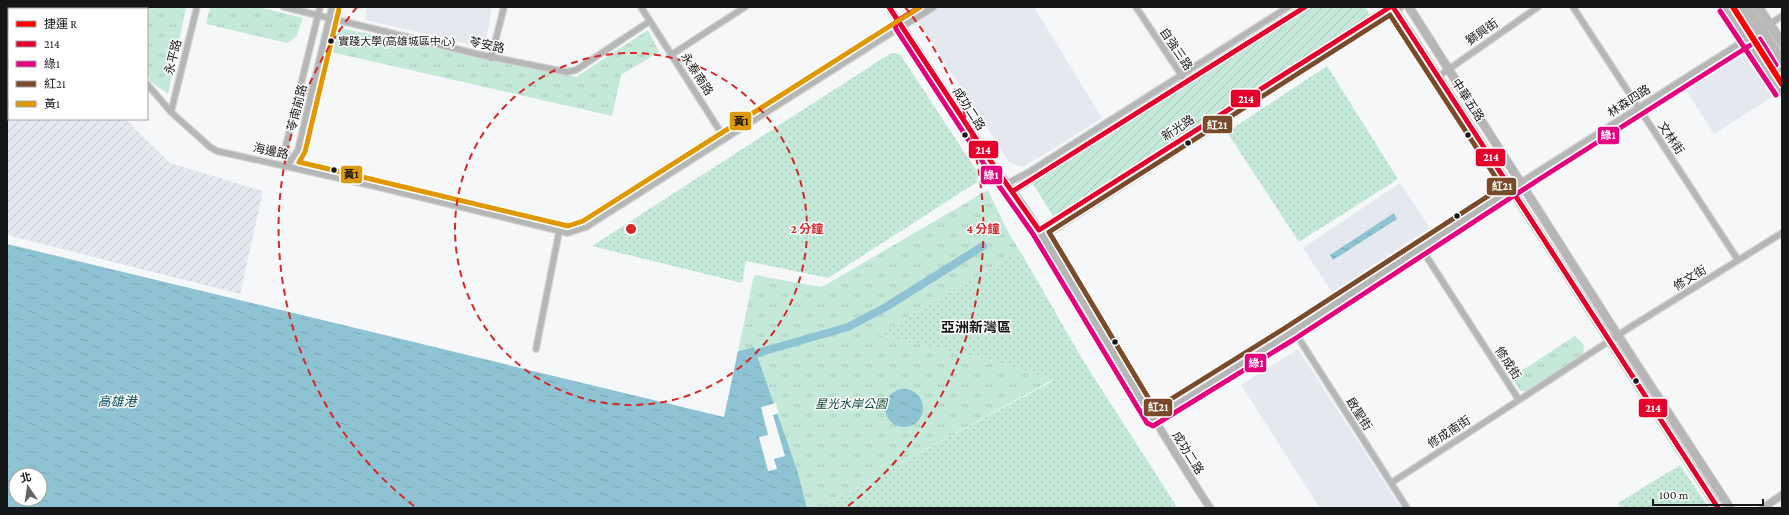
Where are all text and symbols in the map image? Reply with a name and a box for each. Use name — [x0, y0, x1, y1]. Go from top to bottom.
legend — [8, 8, 148, 120]
street label: 獅興街 — [1463, 16, 1501, 48]
text: 捷運 R — [44, 17, 77, 31]
street label: 自強三路 — [1157, 25, 1195, 73]
street label: 苓安路 — [468, 34, 506, 56]
place label: 實踐大學(高雄城區中心) — [338, 35, 456, 48]
marker: 實踐大學(高雄城區中心) — [326, 36, 336, 46]
text: 214 — [44, 37, 60, 51]
street label: 永平路 — [162, 38, 184, 76]
street label: 永泰南路 — [678, 50, 716, 98]
text: 綠1 — [44, 57, 60, 71]
street label: 中華五路 — [1449, 76, 1487, 124]
text: 紅21 — [44, 77, 66, 91]
street label: 林森四路 — [1605, 82, 1653, 120]
street label: 苓南前路 — [284, 83, 310, 133]
street label: 成功二路 — [950, 85, 988, 133]
line badge: 214 — [1230, 89, 1261, 108]
text: 214 — [1238, 93, 1254, 105]
text: 黃1 — [44, 97, 60, 111]
line badge: 黃1 — [729, 111, 752, 131]
street label: 新光路 — [1159, 112, 1197, 144]
text: 黃1 — [733, 115, 749, 127]
line badge: 紅21 — [1202, 115, 1233, 134]
text: 紅21 — [1207, 119, 1227, 131]
street label: 文林街 — [1655, 119, 1687, 157]
line badge: 綠1 — [1597, 126, 1620, 145]
text: 綠1 — [1600, 129, 1616, 141]
unlabelled marker — [960, 130, 970, 140]
unlabelled marker — [1463, 130, 1473, 140]
unlabelled marker — [1183, 138, 1193, 148]
street label: 海邊路 — [252, 140, 290, 162]
line badge: 214 — [968, 140, 999, 159]
text: 214 — [975, 144, 991, 156]
line badge: 214 — [1475, 148, 1506, 167]
text: 214 — [1483, 151, 1499, 163]
unlabelled marker — [329, 165, 339, 175]
line badge: 黃1 — [340, 165, 363, 184]
line badge: 綠1 — [980, 165, 1003, 185]
text: 黃1 — [343, 168, 359, 180]
text: 綠1 — [983, 169, 999, 181]
line badge: 紅21 — [1486, 177, 1517, 196]
text: 紅21 — [1492, 180, 1512, 192]
unlabelled marker — [1452, 211, 1462, 221]
centre of rings — [624, 222, 638, 236]
text: 2 分鐘 — [791, 222, 823, 236]
text: 4 分鐘 — [967, 222, 999, 236]
street label: 修文街 — [1671, 263, 1709, 293]
district label: 亞洲新灣區 — [941, 319, 1011, 335]
unlabelled marker — [1110, 337, 1120, 347]
street label: 修成街 — [1492, 344, 1524, 382]
line badge: 綠1 — [1244, 353, 1267, 373]
text: 綠1 — [1248, 357, 1264, 369]
unlabelled marker — [1631, 376, 1641, 386]
water label: 高雄港 — [97, 394, 138, 409]
street label: 啟聖街 — [1343, 395, 1375, 433]
park label: 星光水岸公園 — [815, 397, 889, 411]
line badge: 紅21 — [1143, 398, 1173, 417]
line badge: 214 — [1638, 398, 1668, 418]
text: 紅21 — [1148, 401, 1168, 413]
text: 214 — [1645, 402, 1661, 414]
street label: 修成南街 — [1425, 413, 1473, 451]
street label: 成功二路 — [1169, 429, 1207, 477]
north arrow — [8, 467, 48, 507]
text: 北 — [19, 470, 32, 484]
scale bar — [1653, 481, 1763, 507]
text: 100 m — [1659, 488, 1689, 502]

